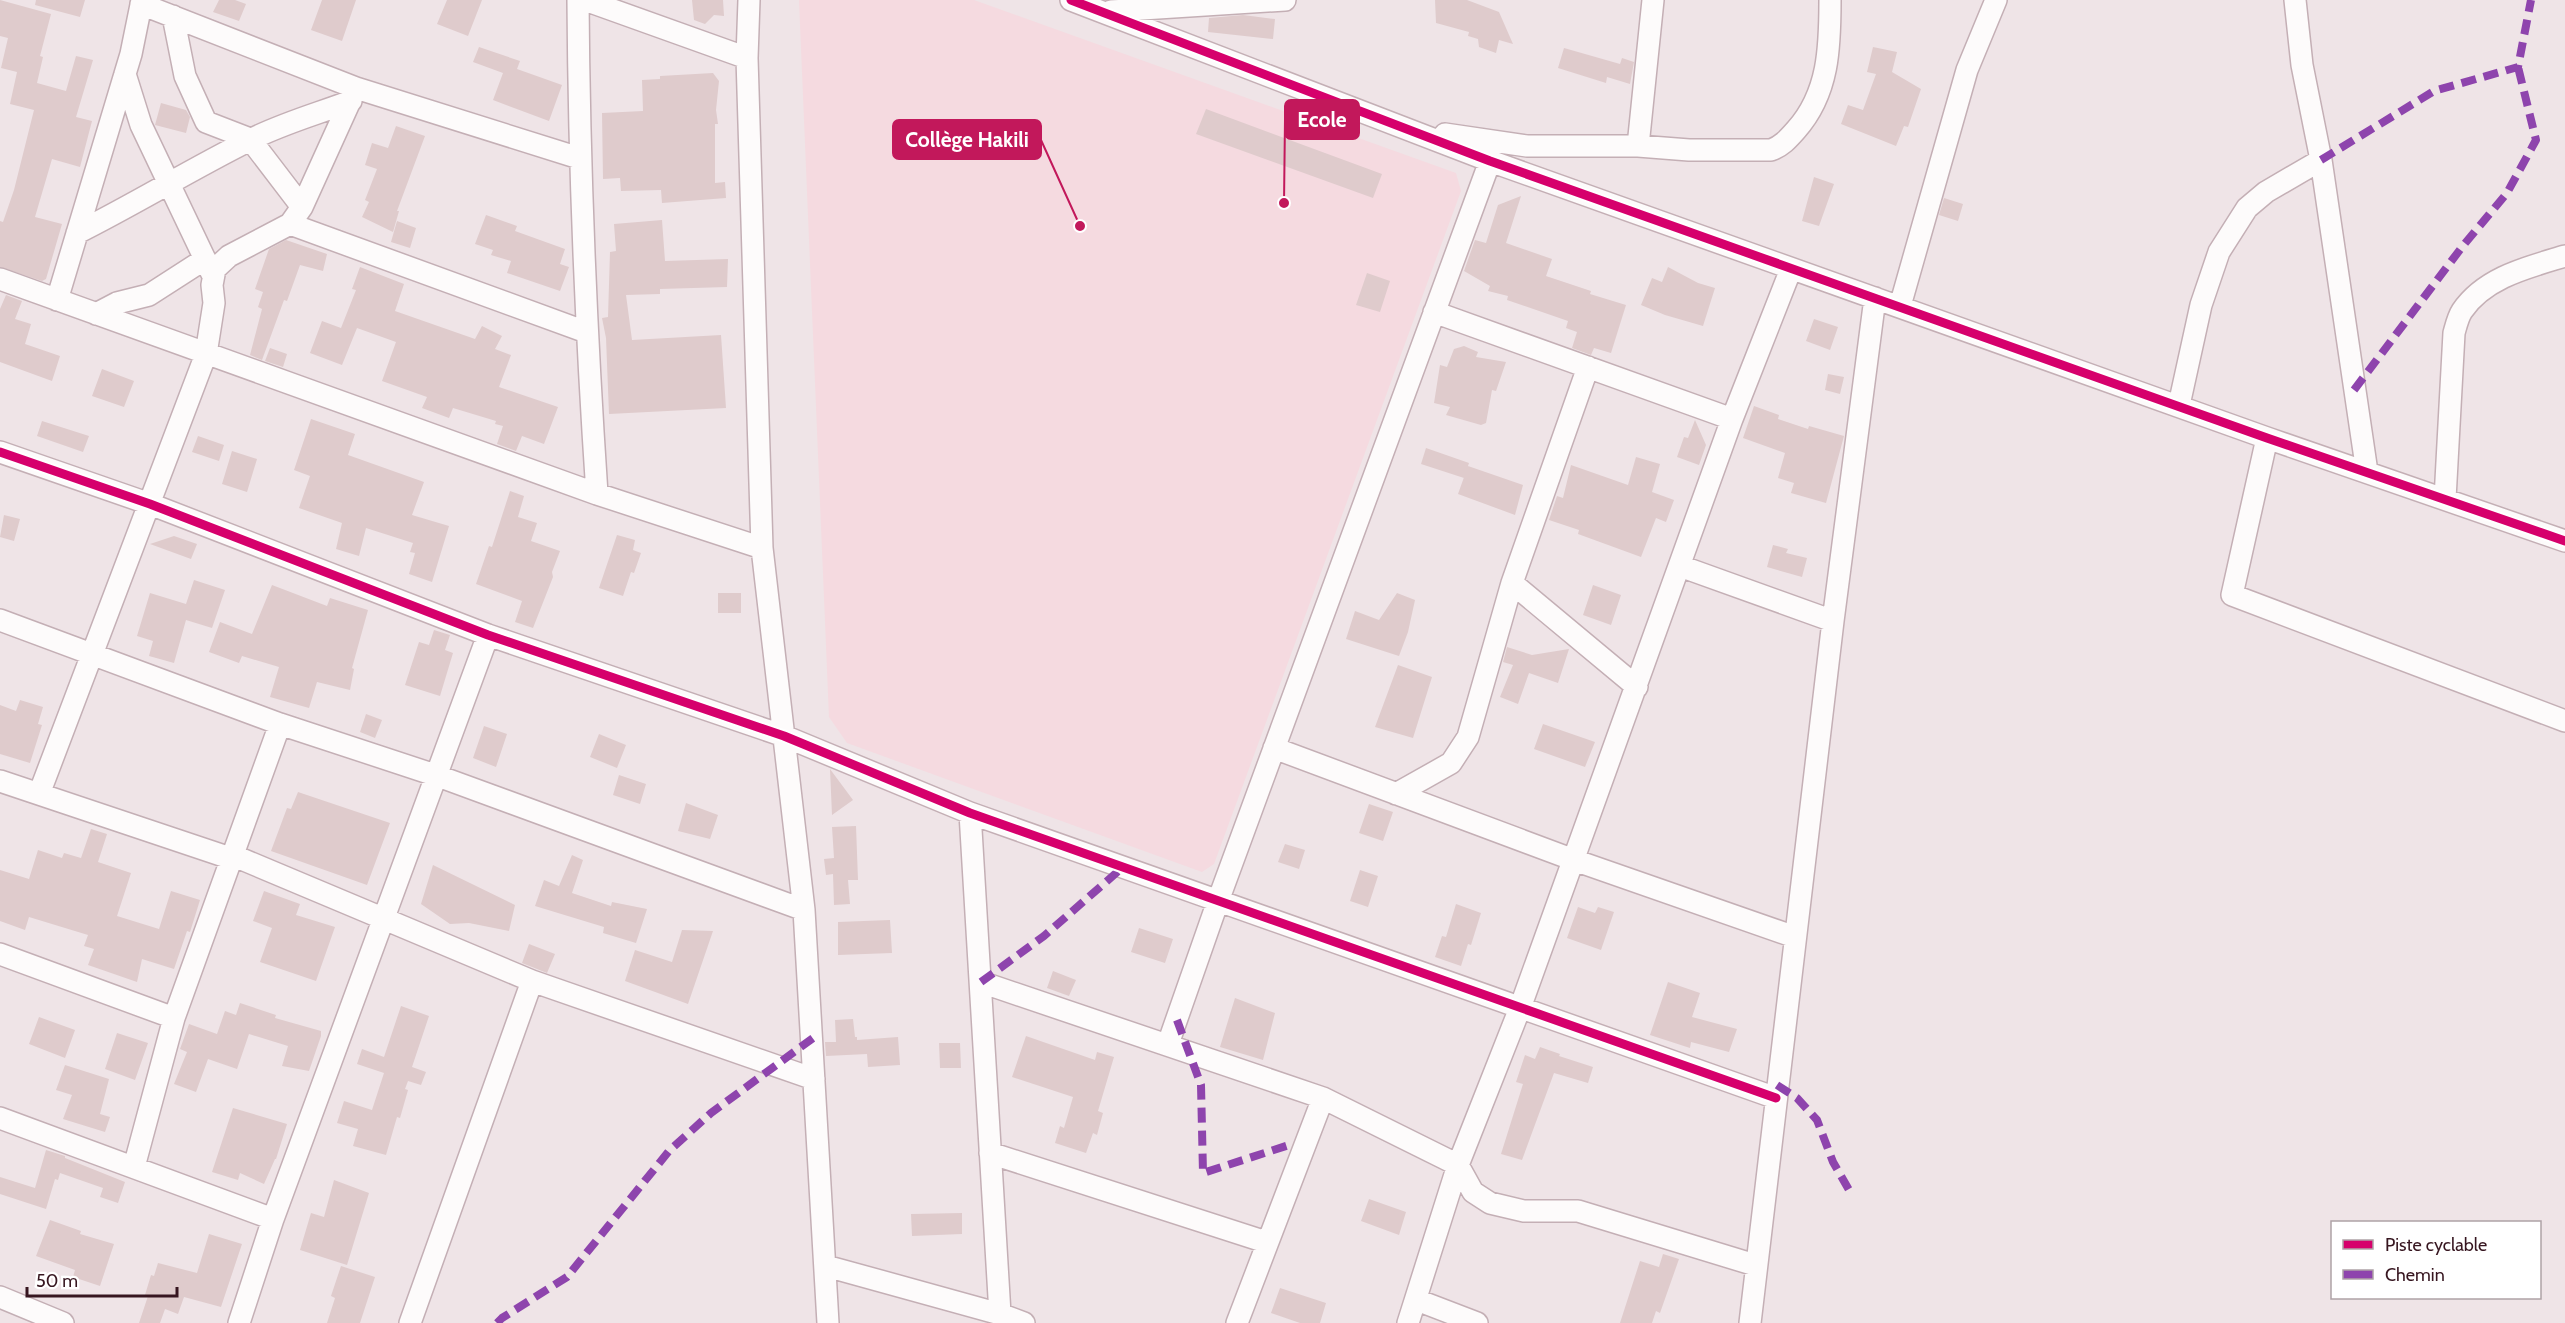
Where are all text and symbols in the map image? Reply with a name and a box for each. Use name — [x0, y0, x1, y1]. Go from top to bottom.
callout: Ecole — [1285, 100, 1359, 139]
text: Ecole — [1297, 107, 1347, 132]
callout: Collège Hakili — [893, 120, 1041, 159]
text: Collège Hakili — [905, 127, 1029, 152]
legend — [2331, 1221, 2541, 1299]
text: Piste cyclable — [2385, 1234, 2487, 1256]
scale bar — [27, 1260, 177, 1298]
text: Chemin — [2385, 1264, 2445, 1286]
text: 50 m — [36, 1270, 78, 1292]

